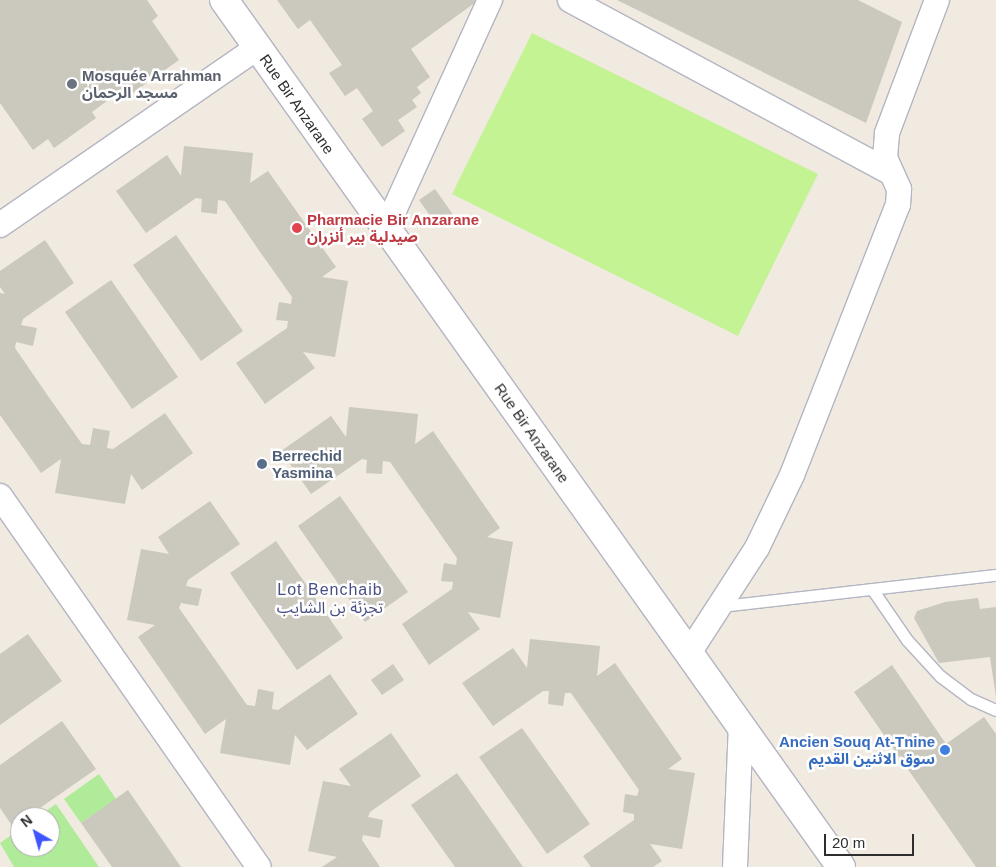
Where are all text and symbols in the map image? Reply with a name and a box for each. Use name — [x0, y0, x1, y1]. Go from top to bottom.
street label: Rue Bir Anzarane — [256, 50, 338, 158]
place label: Mosquée Arrahman مسجد الرحمان — [82, 66, 222, 101]
marker: Mosquée Arrahman مسجد الرحمان — [66, 78, 78, 90]
place label: Pharmacie Bir Anzarane صيدلية بير أنزران — [307, 210, 480, 245]
marker: Pharmacie Bir Anzarane صيدلية بير أنزران — [291, 222, 303, 234]
street label: Rue Bir Anzarane — [491, 379, 573, 487]
place label: Berrechid Yasmina — [272, 446, 342, 481]
marker: Berrechid Yasmina — [256, 458, 268, 470]
district label: Lot Benchaib تجزئة بن الشايب — [276, 580, 384, 618]
place label: Ancien Souq At-Tnine سوق الاثنين القديم — [778, 732, 935, 767]
marker: Ancien Souq At-Tnine سوق الاثنين القديم — [939, 744, 951, 756]
north arrow — [10, 807, 60, 857]
text: N — [17, 812, 35, 830]
scale bar — [826, 824, 916, 856]
text: 20 m — [832, 834, 865, 851]

